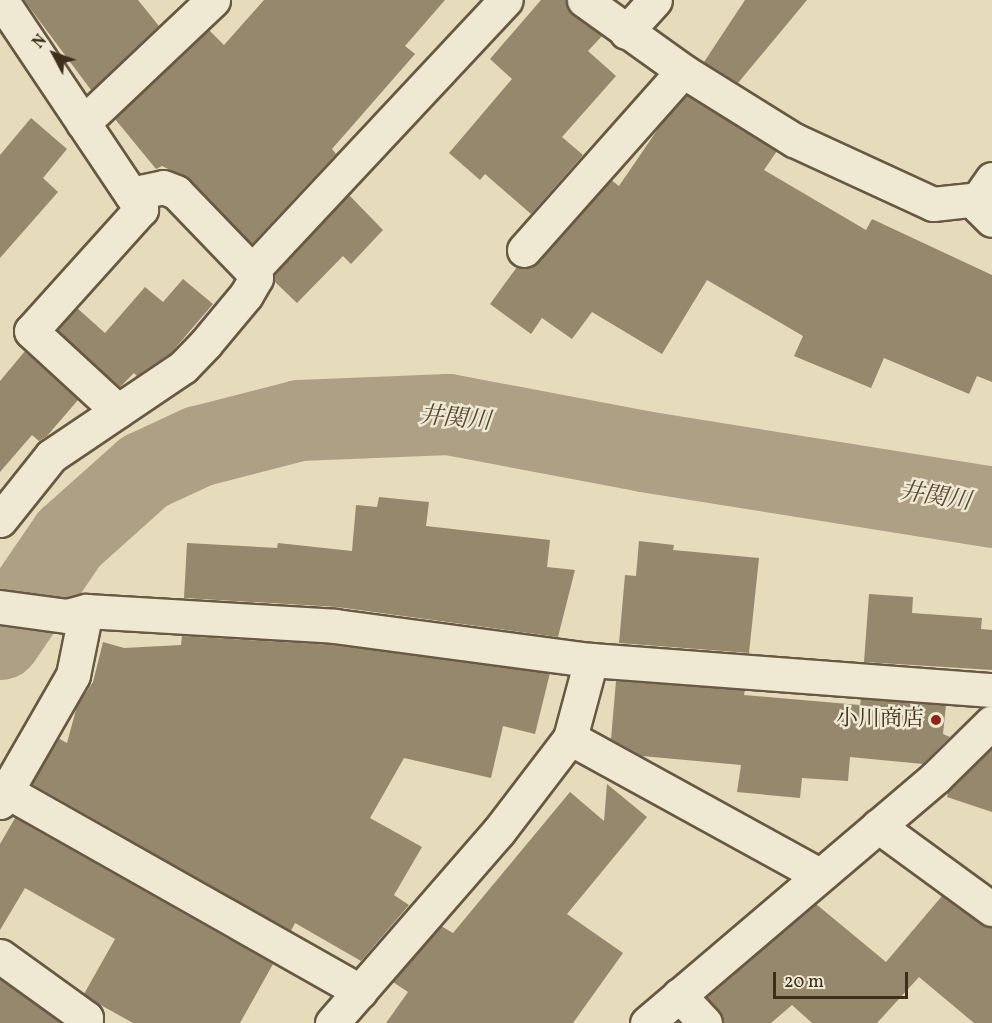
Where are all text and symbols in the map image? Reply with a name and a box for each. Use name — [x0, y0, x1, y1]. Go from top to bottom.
north arrow — [24, 24, 84, 84]
text: N — [28, 31, 53, 54]
water label: 井関川 — [418, 403, 492, 437]
water label: 井関川 — [897, 478, 973, 518]
place label: 小川商店 — [836, 707, 924, 733]
marker: 小川商店 — [929, 713, 943, 727]
scale bar — [776, 960, 911, 998]
text: 20 m — [784, 970, 824, 995]

